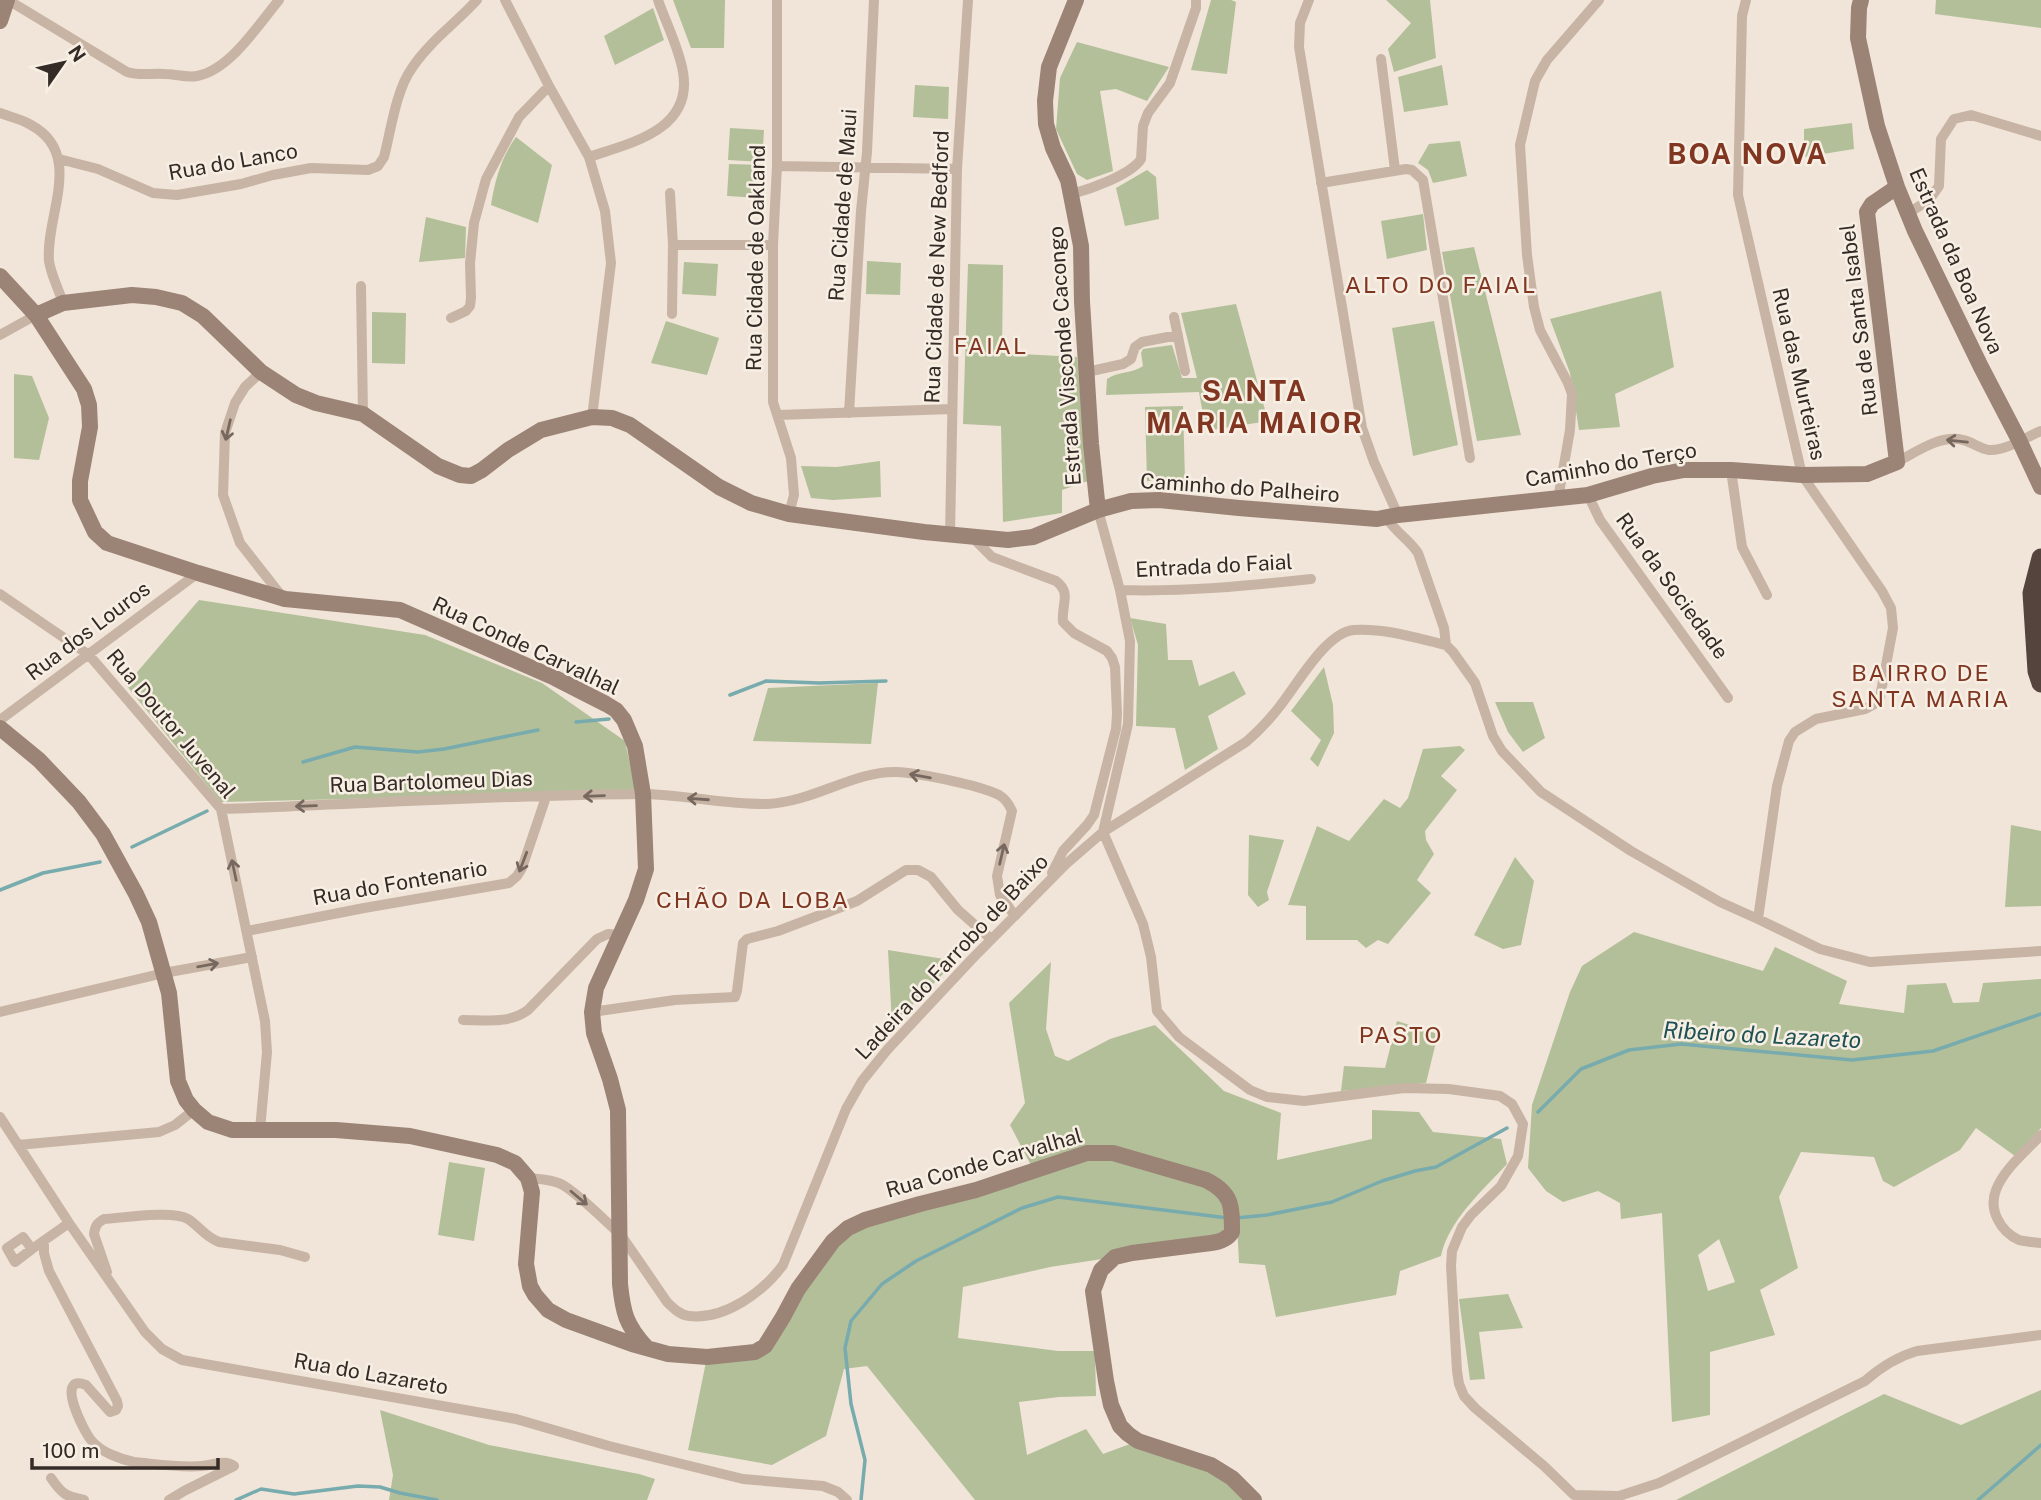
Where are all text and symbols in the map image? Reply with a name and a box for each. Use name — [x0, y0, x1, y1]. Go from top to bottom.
north arrow — [28, 28, 98, 98]
text: N — [64, 41, 90, 66]
street label: Rua Cidade de Maui — [823, 108, 862, 302]
street label: Rua Cidade de New Bedford — [919, 130, 954, 404]
district label: BOA NOVA — [1667, 137, 1829, 170]
street label: Rua do Lanco — [166, 138, 299, 185]
street label: Rua Cidade de Oakland — [741, 145, 770, 371]
street label: Estrada da Boa Nova — [1904, 164, 2009, 358]
street label: Rua de Santa Isabel — [1834, 223, 1883, 417]
street label: Estrada Visconde Cacongo — [1043, 225, 1086, 487]
district label: ALTO DO FAIAL — [1345, 271, 1537, 298]
street label: Rua das Murteiras — [1767, 285, 1831, 463]
district label: FAIAL — [954, 332, 1028, 359]
district label: SANTA MARIA MAIOR — [1146, 374, 1364, 439]
one-way arrow — [220, 418, 233, 440]
one-way arrow — [1946, 434, 1969, 447]
street label: Caminho do Terço — [1523, 437, 1699, 492]
street label: Caminho do Palheiro — [1139, 468, 1341, 507]
street label: Rua da Sociedade — [1611, 508, 1734, 664]
street label: Entrada do Faial — [1135, 549, 1293, 582]
street label: Rua dos Louros — [21, 576, 155, 685]
street label: Rua Conde Carvalhal — [429, 591, 624, 700]
street label: Rua Doutor Juvenal — [102, 644, 241, 803]
district label: BAIRRO DE SANTA MARIA — [1831, 659, 2011, 712]
street label: Rua Bartolomeu Dias — [329, 765, 533, 798]
one-way arrow — [909, 768, 932, 782]
one-way arrow — [583, 789, 606, 802]
one-way arrow — [687, 792, 710, 805]
one-way arrow — [295, 799, 318, 812]
one-way arrow — [996, 843, 1009, 866]
street label: Ladeira do Farrobo de Baixo — [850, 849, 1053, 1064]
one-way arrow — [516, 850, 529, 872]
street label: Rua do Fontenario — [311, 855, 489, 910]
one-way arrow — [227, 859, 240, 882]
district label: CHÃO DA LOBA — [656, 886, 850, 913]
one-way arrow — [196, 958, 219, 972]
water label: Ribeiro do Lazareto — [1662, 1016, 1862, 1053]
district label: PASTO — [1359, 1021, 1443, 1048]
street label: Rua Conde Carvalhal — [883, 1122, 1085, 1203]
one-way arrow — [569, 1190, 587, 1206]
street label: Rua do Lazareto — [292, 1348, 450, 1399]
scale bar — [32, 1426, 217, 1470]
text: 100 m — [42, 1438, 99, 1463]

